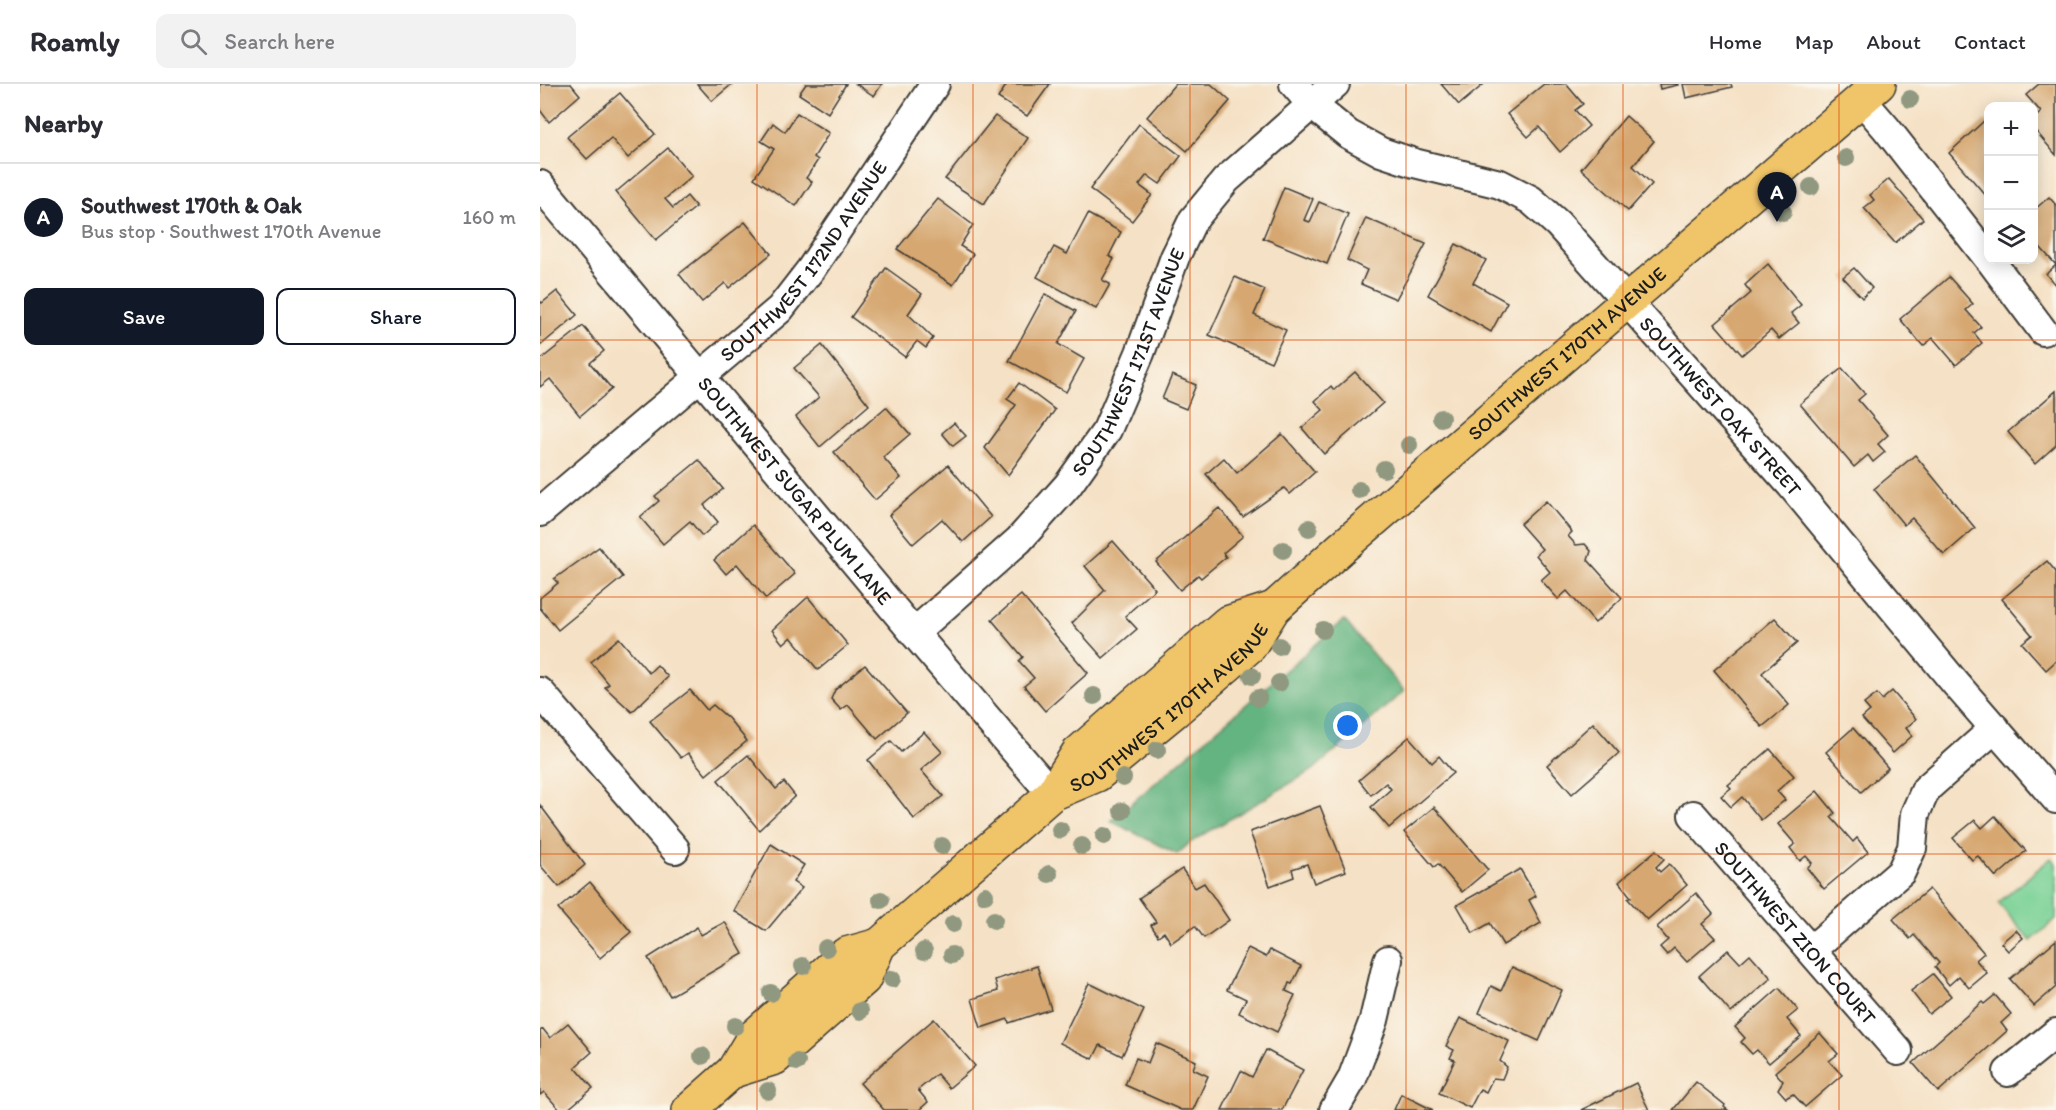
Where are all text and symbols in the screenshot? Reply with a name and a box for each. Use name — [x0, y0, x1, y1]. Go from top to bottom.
search box — [156, 14, 576, 68]
text: Roamly — [30, 24, 120, 58]
icon: search — [177, 25, 210, 58]
text: Search here — [225, 28, 335, 55]
text: Home — [1709, 29, 1762, 54]
text: Map — [1795, 29, 1834, 54]
text: About — [1867, 29, 1921, 54]
text: Contact — [1954, 29, 2026, 54]
map controls — [1984, 102, 2038, 264]
button: + — [1984, 102, 2038, 156]
text: Nearby — [24, 107, 103, 139]
street label: SOUTHWEST 172ND AVENUE — [715, 156, 892, 367]
button: − — [1984, 156, 2038, 210]
pin: A — [1758, 172, 1796, 222]
text: Southwest 170th & Oak — [81, 192, 302, 219]
text: A — [37, 205, 50, 229]
text: 160 m — [463, 205, 516, 229]
button: layers — [1984, 210, 2038, 264]
text: Bus stop · Southwest 170th Avenue — [81, 219, 381, 243]
street label: SOUTHWEST 171ST AVENUE — [1066, 244, 1190, 481]
street label: SOUTHWEST 170TH AVENUE — [1463, 261, 1671, 445]
button: Save — [24, 288, 264, 345]
button: Share — [276, 288, 516, 345]
street label: SOUTHWEST OAK STREET — [1634, 312, 1807, 501]
street label: SOUTHWEST SUGAR PLUM LANE — [693, 372, 897, 609]
street label: SOUTHWEST 170TH AVENUE — [1066, 618, 1274, 797]
your location — [1333, 711, 1362, 740]
street label: SOUTHWEST ZION COURT — [1709, 836, 1881, 1029]

